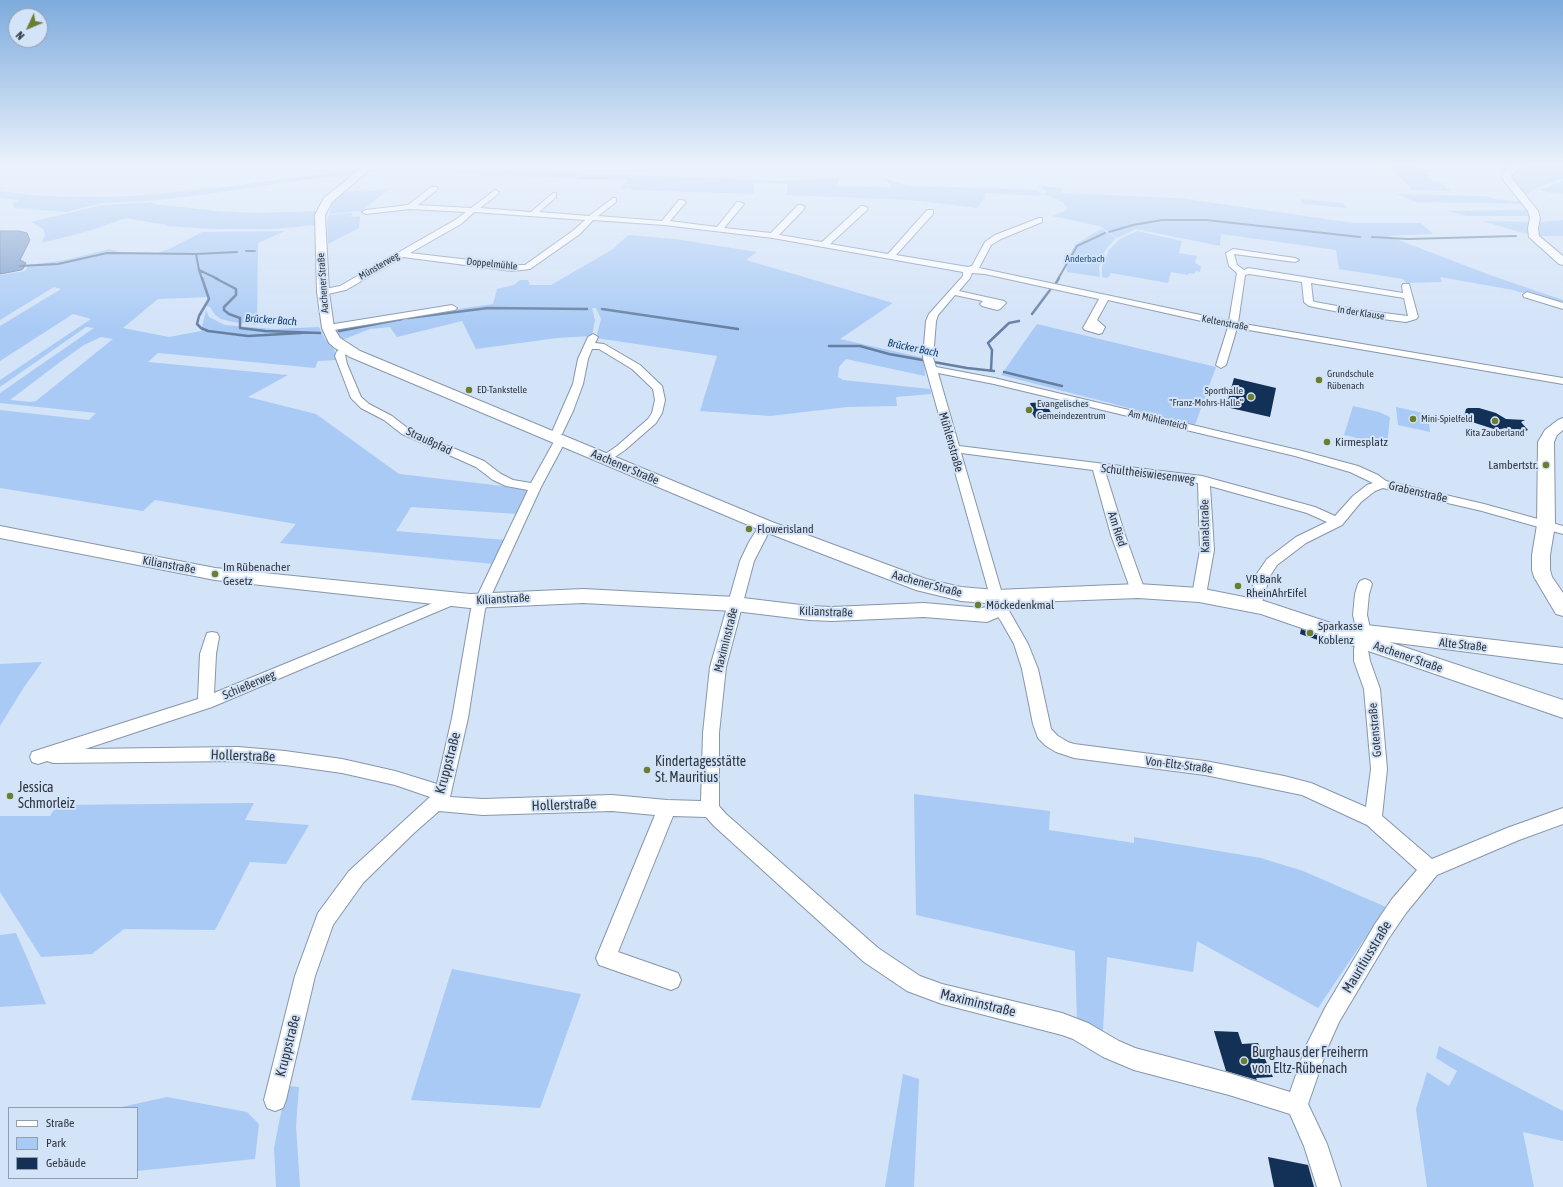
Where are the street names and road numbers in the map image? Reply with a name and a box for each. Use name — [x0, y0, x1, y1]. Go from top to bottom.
street label: Münsterweg — [357, 250, 401, 282]
street label: Aachener Straße — [315, 253, 331, 313]
street label: Doppelmühle — [466, 255, 518, 273]
street label: In der Klause — [1337, 303, 1385, 323]
street label: Keltenstraße — [1201, 313, 1249, 333]
street label: Am Mühlenteich — [1127, 407, 1189, 433]
street label: Mühlenstraße — [936, 410, 966, 474]
street label: Straußpfad — [404, 424, 454, 458]
street label: Aachener Straße — [589, 446, 661, 488]
street label: Schultheiswiesenweg — [1100, 461, 1196, 487]
street label: Grabenstraße — [1387, 478, 1449, 506]
street label: Kanalstraße — [1197, 499, 1213, 553]
street label: Am Ried — [1105, 510, 1129, 548]
street label: Kilianstraße — [141, 553, 197, 577]
street label: Aachener Straße — [890, 568, 964, 600]
street label: Kilianstraße — [476, 590, 530, 608]
street label: Kilianstraße — [799, 604, 853, 620]
street label: Maximinstraße — [711, 606, 741, 674]
street label: Alte Straße — [1438, 635, 1488, 655]
street label: Aachener Straße — [1372, 638, 1444, 676]
street label: Schießerweg — [221, 667, 277, 703]
street label: Gotenstraße — [1365, 702, 1385, 758]
street label: Kruppstraße — [432, 730, 464, 796]
street label: Hollerstraße — [210, 746, 276, 766]
street label: Von-Eltz-Straße — [1145, 754, 1213, 776]
street label: Hollerstraße — [531, 795, 597, 815]
street label: Mauritiusstraße — [1339, 918, 1395, 996]
street label: Maximinstraße — [939, 986, 1017, 1020]
street label: Kruppstraße — [272, 1013, 304, 1079]

